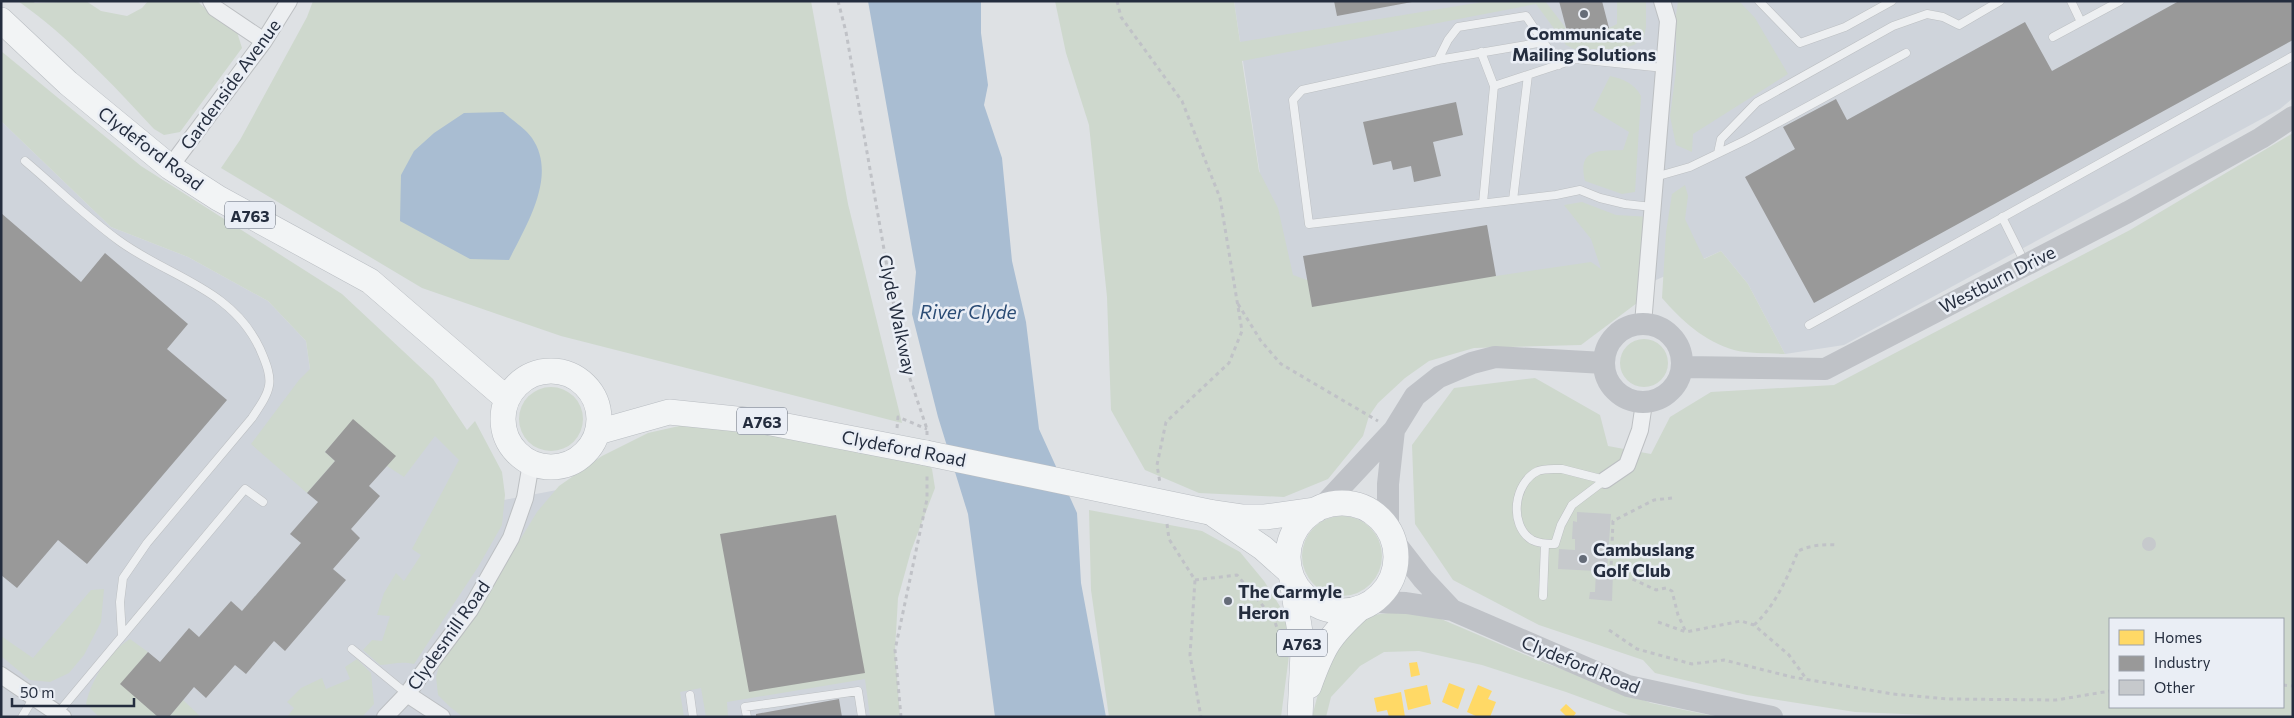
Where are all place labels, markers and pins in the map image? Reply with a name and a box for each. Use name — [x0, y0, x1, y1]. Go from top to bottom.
marker: Communicate Mailing Solutions — [1578, 8, 1590, 20]
place label: Communicate Mailing Solutions — [1512, 22, 1656, 65]
place label: Cambuslang Golf Club — [1593, 538, 1695, 581]
marker: Cambuslang Golf Club — [1577, 553, 1589, 565]
place label: The Carmyle Heron — [1238, 580, 1342, 623]
marker: The Carmyle Heron — [1222, 595, 1234, 607]

